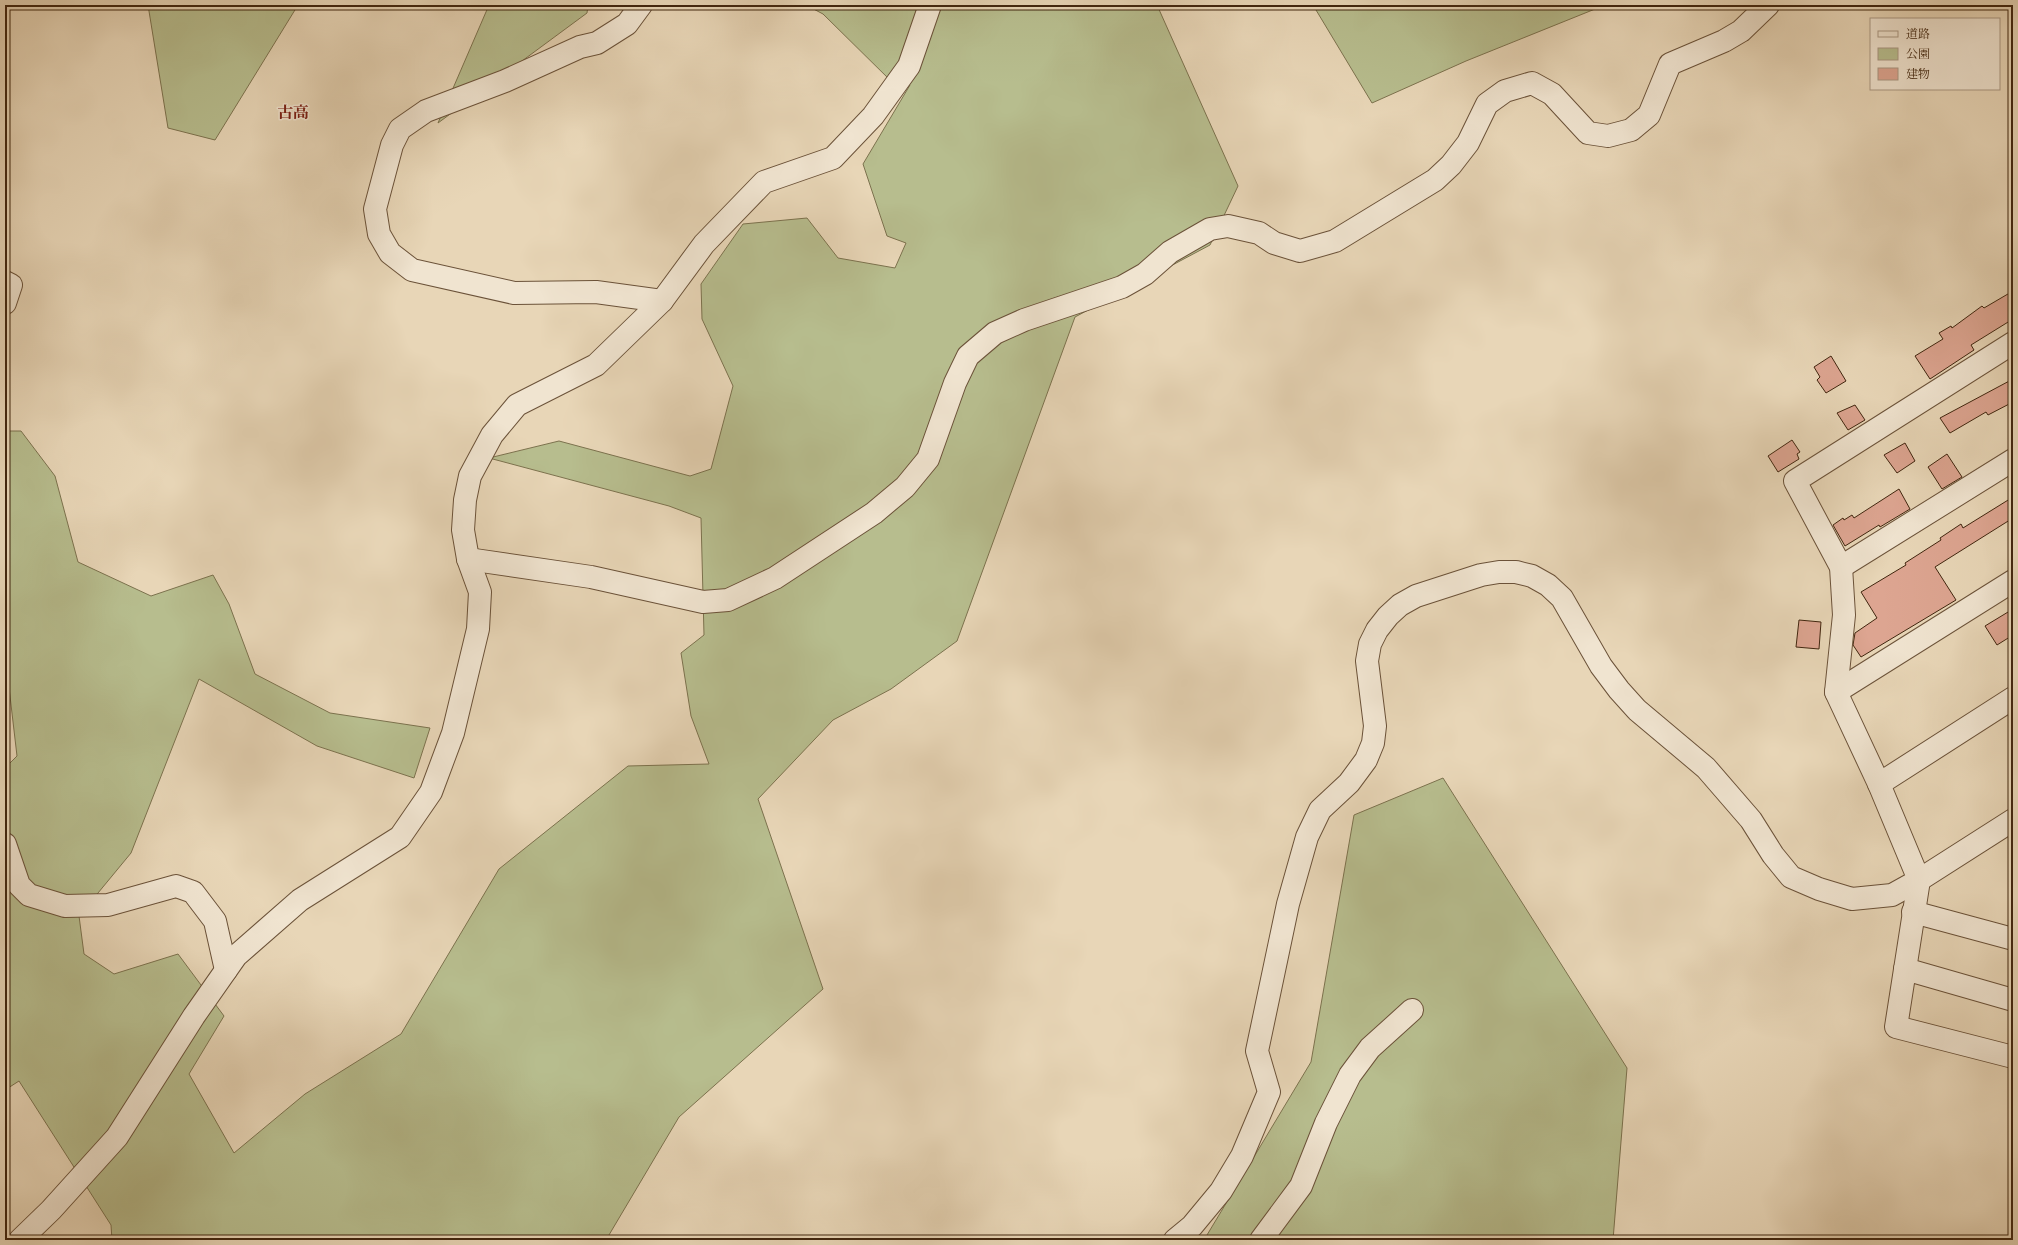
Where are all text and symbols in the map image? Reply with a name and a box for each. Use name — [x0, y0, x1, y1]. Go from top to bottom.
legend — [1870, 18, 2000, 90]
text: 道路 — [1906, 27, 1930, 41]
text: 公園 — [1906, 47, 1930, 61]
text: 建物 — [1906, 67, 1930, 81]
district label: 古高 — [277, 103, 309, 122]

